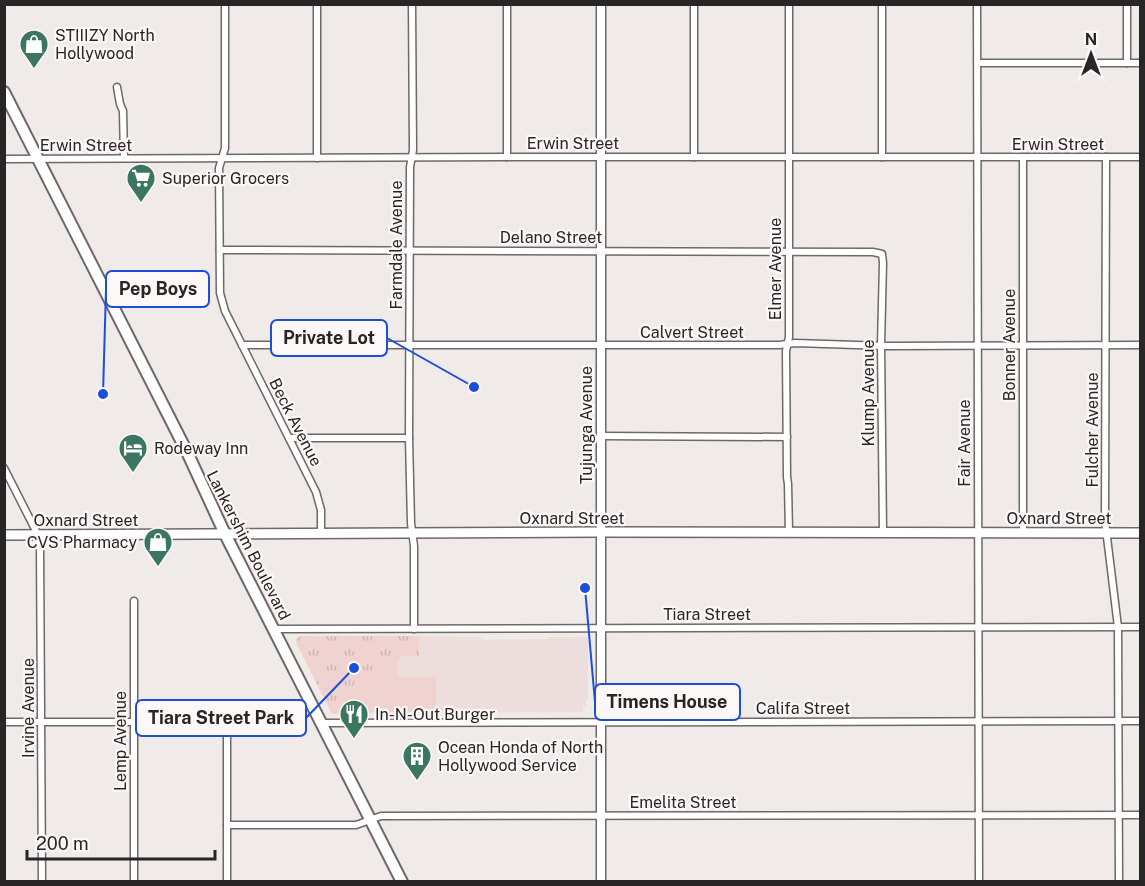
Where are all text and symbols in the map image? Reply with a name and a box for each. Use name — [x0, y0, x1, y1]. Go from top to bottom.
north arrow — [1061, 24, 1121, 84]
place label: STIIIZY North Hollywood — [55, 26, 155, 63]
shop icon: STIIIZY North Hollywood — [18, 28, 50, 70]
text: N — [1085, 30, 1097, 49]
street label: Erwin Street — [527, 134, 619, 153]
street label: Erwin Street — [1012, 135, 1104, 154]
street label: Erwin Street — [40, 136, 132, 155]
supermarket icon: Superior Grocers — [125, 162, 157, 204]
place label: Superior Grocers — [162, 169, 289, 188]
street label: Farmdale Avenue — [387, 181, 406, 309]
street label: Elmer Avenue — [766, 218, 785, 320]
street label: Delano Street — [500, 228, 602, 247]
callout: Pep Boys — [106, 271, 209, 307]
text: Pep Boys — [119, 278, 197, 299]
street label: Bonner Avenue — [1000, 289, 1019, 401]
callout: Private Lot — [271, 320, 387, 356]
street label: Calvert Street — [640, 323, 744, 342]
text: Private Lot — [283, 327, 375, 348]
street label: Klump Avenue — [859, 340, 878, 447]
street label: Tujunga Avenue — [577, 366, 596, 484]
street label: Fulcher Avenue — [1083, 372, 1102, 488]
street label: Beck Avenue — [265, 375, 326, 469]
street label: Fair Avenue — [955, 399, 974, 487]
hotel icon: Rodeway Inn — [117, 432, 149, 474]
place label: Rodeway Inn — [154, 439, 248, 458]
street label: Lankershim Boulevard — [203, 467, 294, 623]
street label: Oxnard Street — [520, 509, 624, 528]
street label: Oxnard Street — [1007, 509, 1111, 528]
street label: Oxnard Street — [34, 511, 138, 530]
shop icon: CVS Pharmacy — [142, 526, 174, 568]
place label: CVS Pharmacy — [27, 533, 137, 552]
street label: Tiara Street — [663, 605, 751, 624]
street label: Irvine Avenue — [19, 658, 38, 758]
callout: Timens House — [595, 684, 740, 720]
street label: Lemp Avenue — [111, 691, 130, 791]
text: Timens House — [607, 691, 727, 712]
restaurant icon: In-N-Out Burger — [338, 698, 370, 740]
street label: Califa Street — [756, 699, 850, 718]
callout: Tiara Street Park — [136, 700, 306, 736]
place label: In-N-Out Burger — [375, 705, 495, 724]
text: Tiara Street Park — [148, 707, 295, 728]
place label: Ocean Honda of North Hollywood Service — [438, 738, 603, 775]
building icon: Ocean Honda of North Hollywood Service — [401, 740, 433, 782]
street label: Emelita Street — [630, 793, 737, 812]
scale bar — [27, 823, 214, 861]
text: 200 m — [36, 833, 89, 854]

